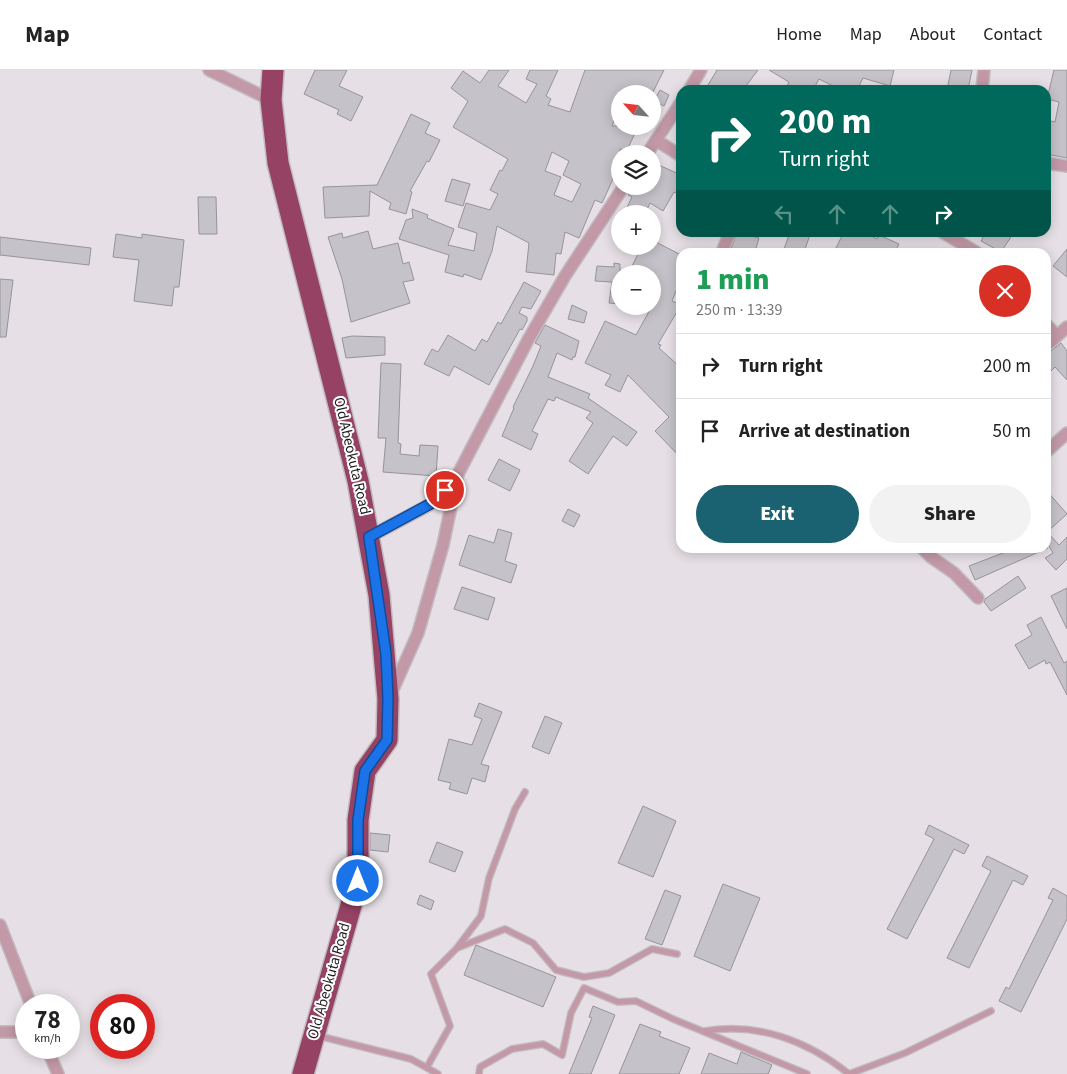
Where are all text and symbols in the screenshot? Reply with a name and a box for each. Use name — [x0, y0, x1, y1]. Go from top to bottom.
text: Map — [25, 17, 70, 52]
text: Home — [776, 22, 822, 47]
text: Map — [850, 22, 882, 47]
text: About — [910, 22, 955, 47]
text: Contact — [983, 22, 1042, 47]
north arrow — [611, 85, 661, 135]
map controls — [611, 85, 661, 315]
text: 200 m — [779, 97, 871, 147]
icon: right — [696, 105, 761, 170]
text: Turn right — [779, 143, 869, 175]
button: layers — [611, 145, 661, 195]
icon: left — [770, 200, 798, 228]
icon: ahead — [823, 200, 851, 228]
icon: ahead — [876, 200, 904, 228]
icon: right — [929, 200, 957, 228]
button: + — [611, 205, 661, 255]
text: 1 min — [696, 258, 770, 301]
button: − — [611, 265, 661, 315]
button: close — [979, 265, 1031, 317]
text: 250 m · 13:39 — [696, 299, 783, 321]
icon: right — [696, 352, 724, 380]
text: Turn right — [739, 353, 823, 380]
text: 200 m — [983, 353, 1031, 380]
street label: Old Abeokuta Road — [328, 395, 376, 517]
icon: arrive — [696, 417, 724, 445]
text: Arrive at destination — [739, 418, 910, 445]
text: 50 m — [993, 418, 1031, 445]
pin — [424, 469, 466, 511]
icon: arrive — [431, 476, 459, 504]
button: Exit — [696, 485, 859, 543]
button: Share — [869, 485, 1031, 543]
position arrow — [331, 854, 383, 906]
street label: Old Abeokuta Road — [302, 920, 356, 1042]
speed limit sign: 80 — [90, 994, 155, 1059]
text: 78 — [34, 1002, 61, 1038]
text: km/h — [34, 1030, 61, 1047]

